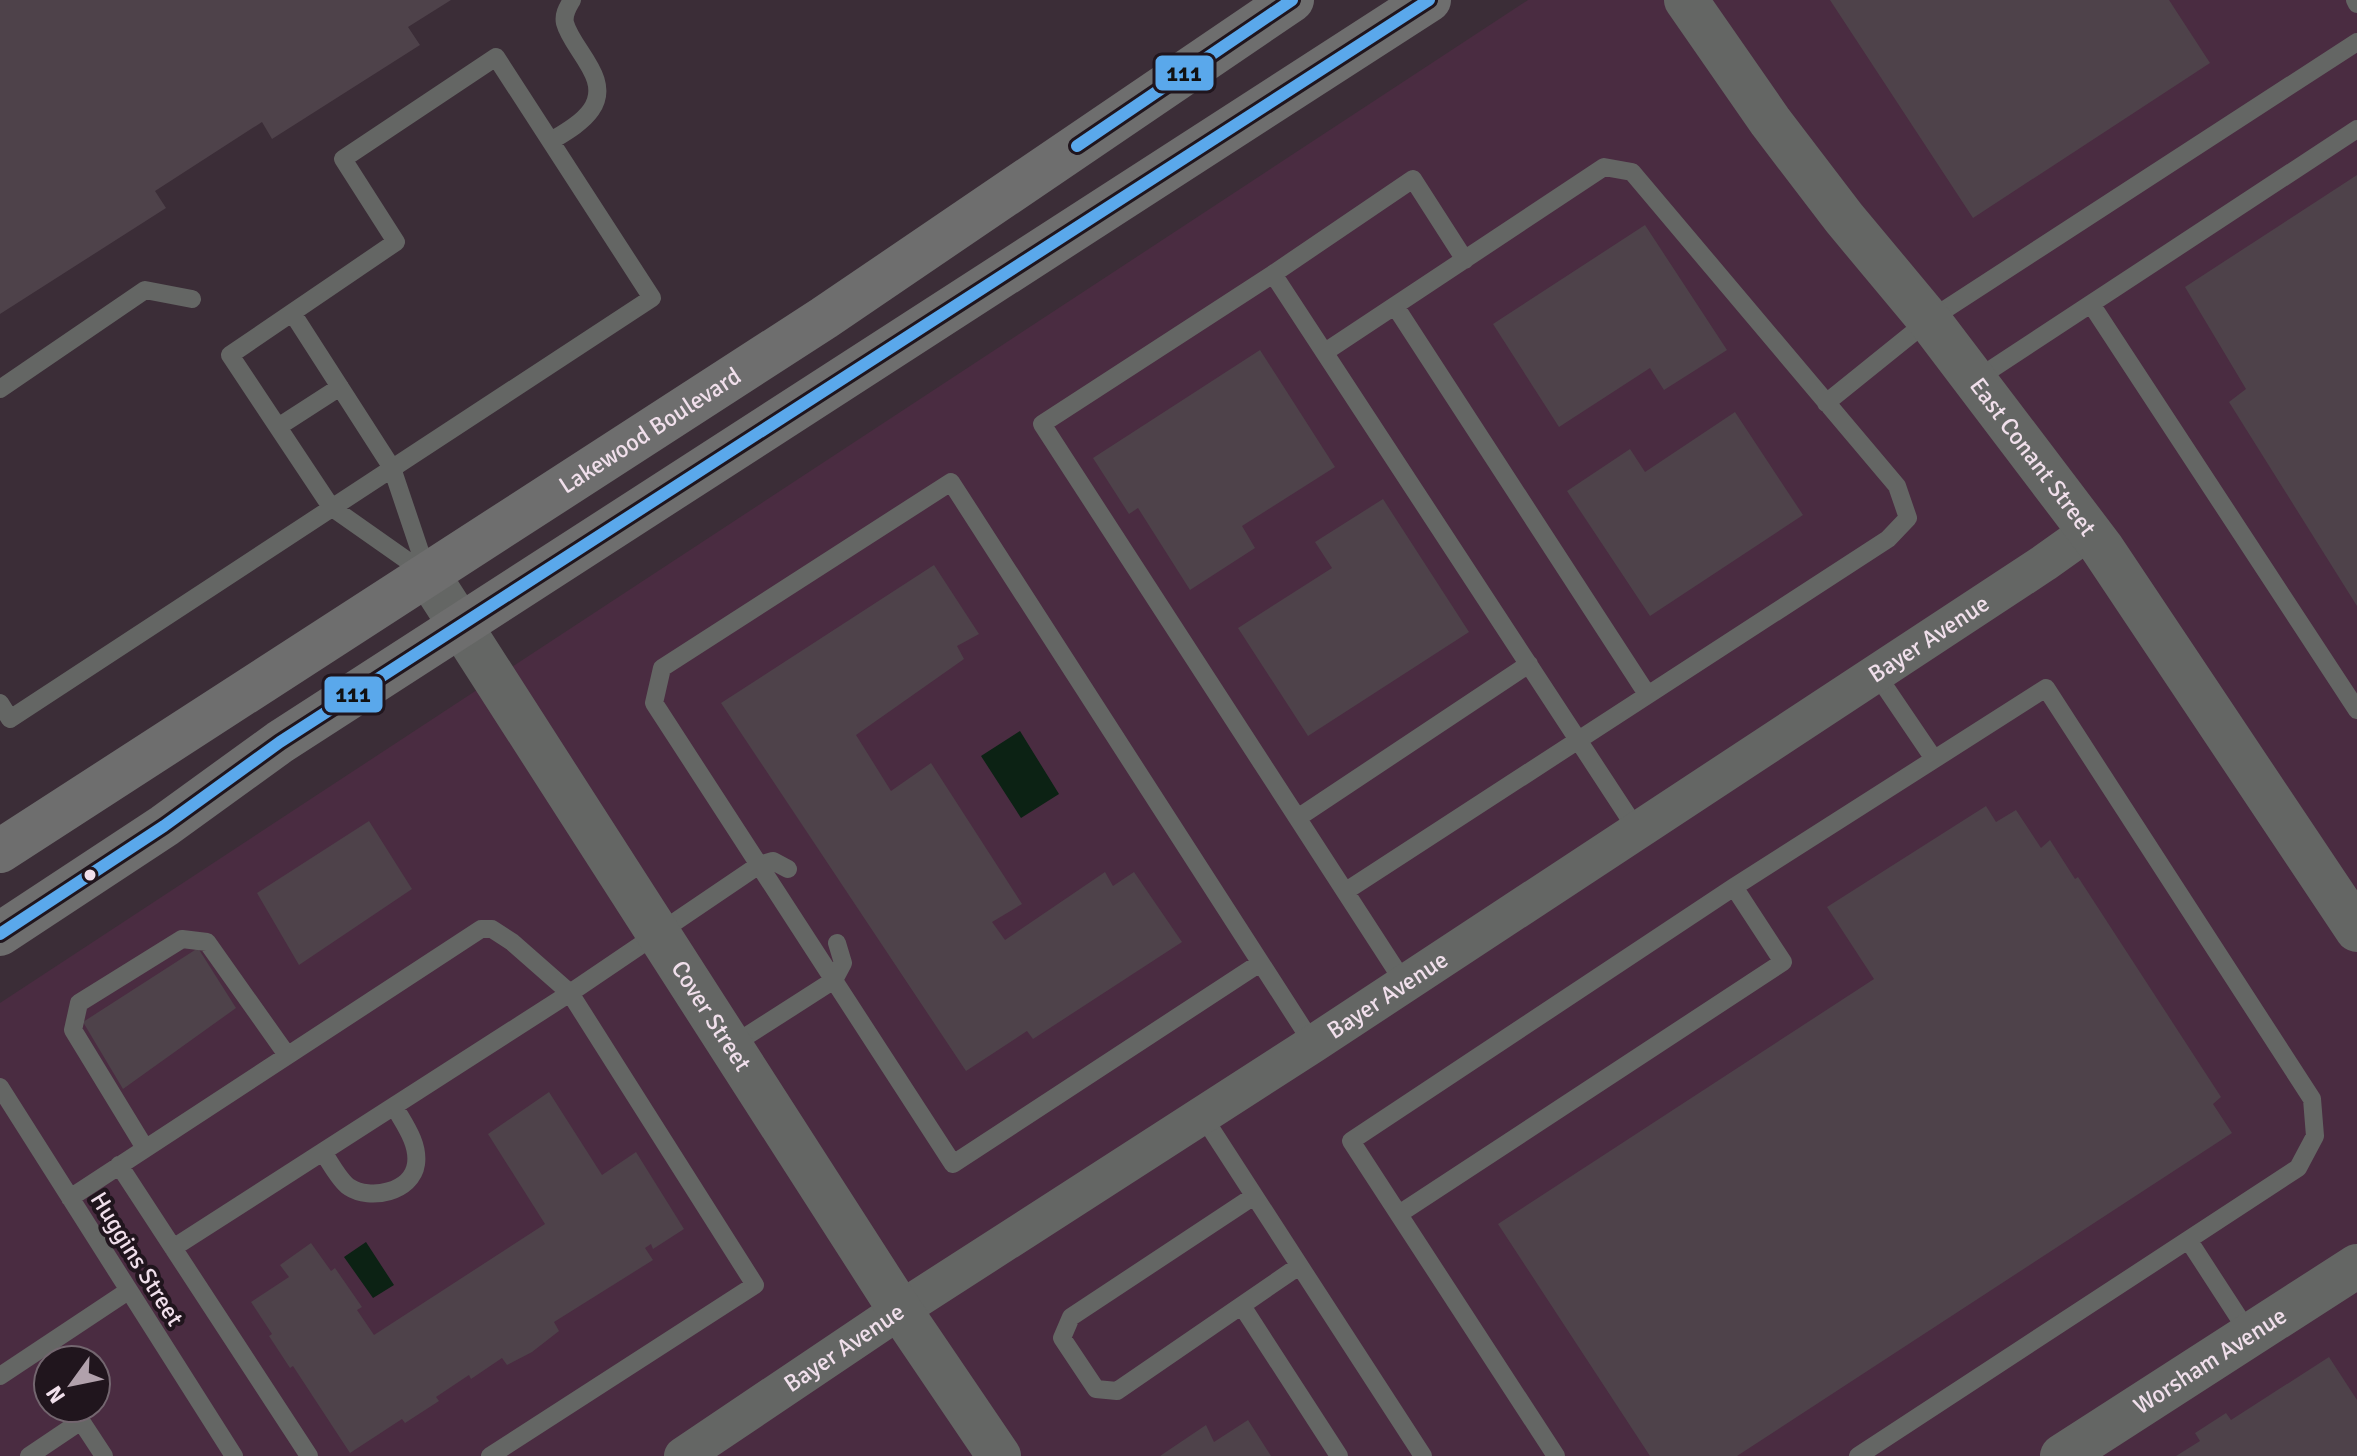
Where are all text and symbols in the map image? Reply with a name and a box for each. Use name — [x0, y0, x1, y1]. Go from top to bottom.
line badge: 111 — [1154, 54, 1215, 92]
text: 111 — [1166, 60, 1202, 87]
street label: Lakewood Boulevard — [553, 361, 747, 500]
street label: East Conant Street — [1963, 372, 2103, 542]
street label: Bayer Avenue — [1863, 588, 1995, 689]
line badge: 111 — [323, 675, 384, 714]
text: 111 — [335, 681, 371, 708]
unlabelled marker — [82, 867, 98, 883]
street label: Bayer Avenue — [1321, 944, 1454, 1046]
street label: Cover Street — [665, 955, 758, 1077]
street label: Huggins Street — [84, 1186, 190, 1332]
street label: Bayer Avenue — [778, 1297, 910, 1399]
street label: Worsham Avenue — [2128, 1300, 2292, 1421]
north arrow — [32, 1344, 112, 1424]
text: N — [40, 1381, 71, 1408]

